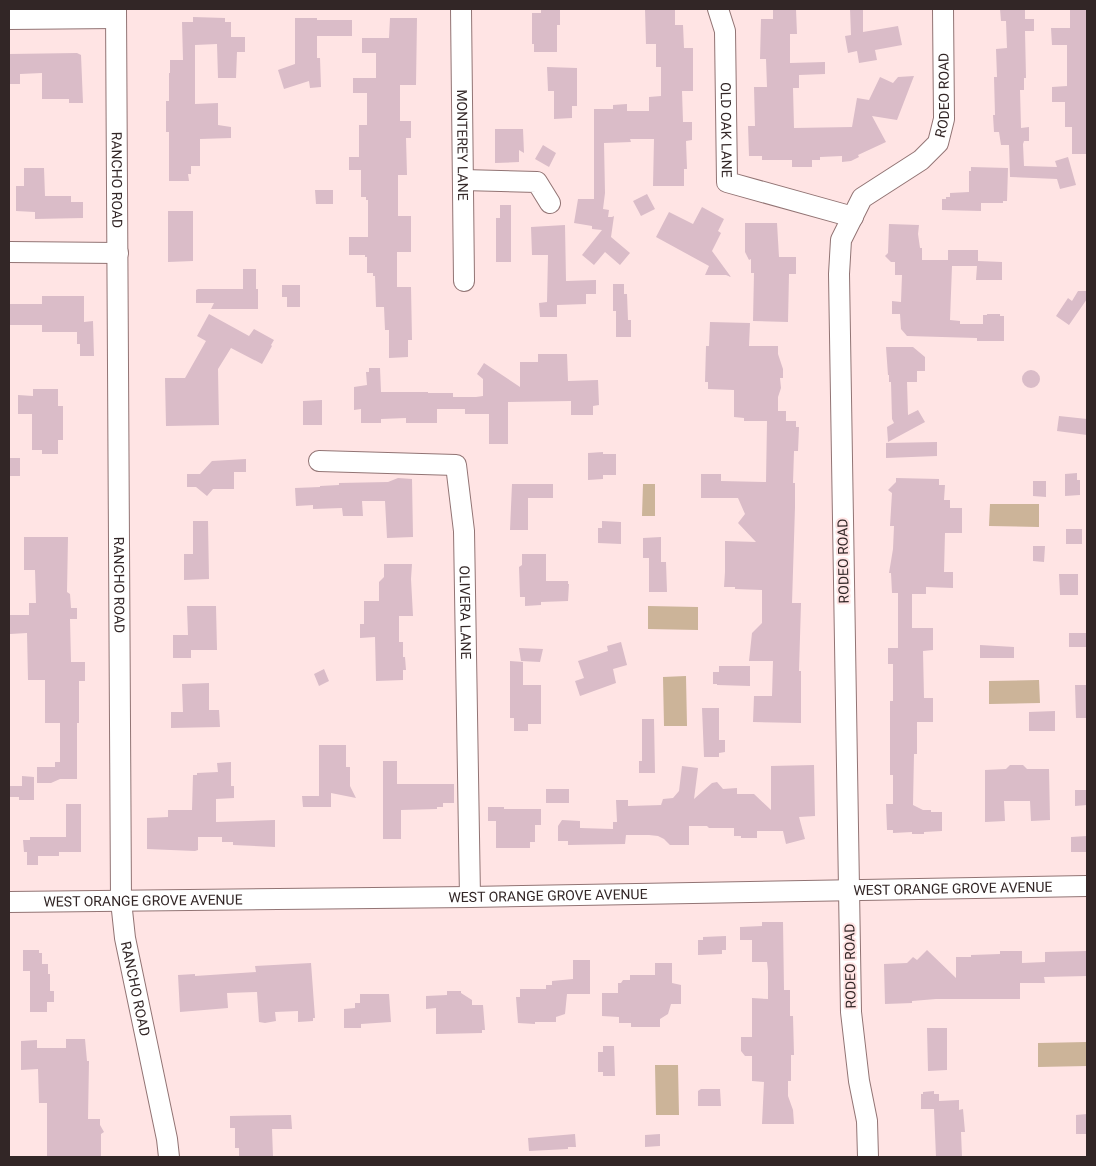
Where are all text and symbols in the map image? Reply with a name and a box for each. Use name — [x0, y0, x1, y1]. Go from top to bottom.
street label: RODEO ROAD — [932, 53, 952, 139]
street label: OLD OAK LANE — [718, 82, 735, 178]
street label: MONTEREY LANE — [454, 89, 471, 201]
street label: RANCHO ROAD — [109, 132, 125, 228]
street label: RODEO ROAD — [834, 518, 852, 604]
street label: RANCHO ROAD — [111, 537, 127, 633]
street label: OLIVERA LANE — [457, 565, 474, 660]
street label: WEST ORANGE GROVE AVENUE — [853, 879, 1053, 898]
street label: WEST ORANGE GROVE AVENUE — [448, 886, 648, 905]
street label: WEST ORANGE GROVE AVENUE — [43, 891, 243, 910]
street label: RODEO ROAD — [841, 923, 859, 1009]
street label: RANCHO ROAD — [118, 940, 153, 1038]

